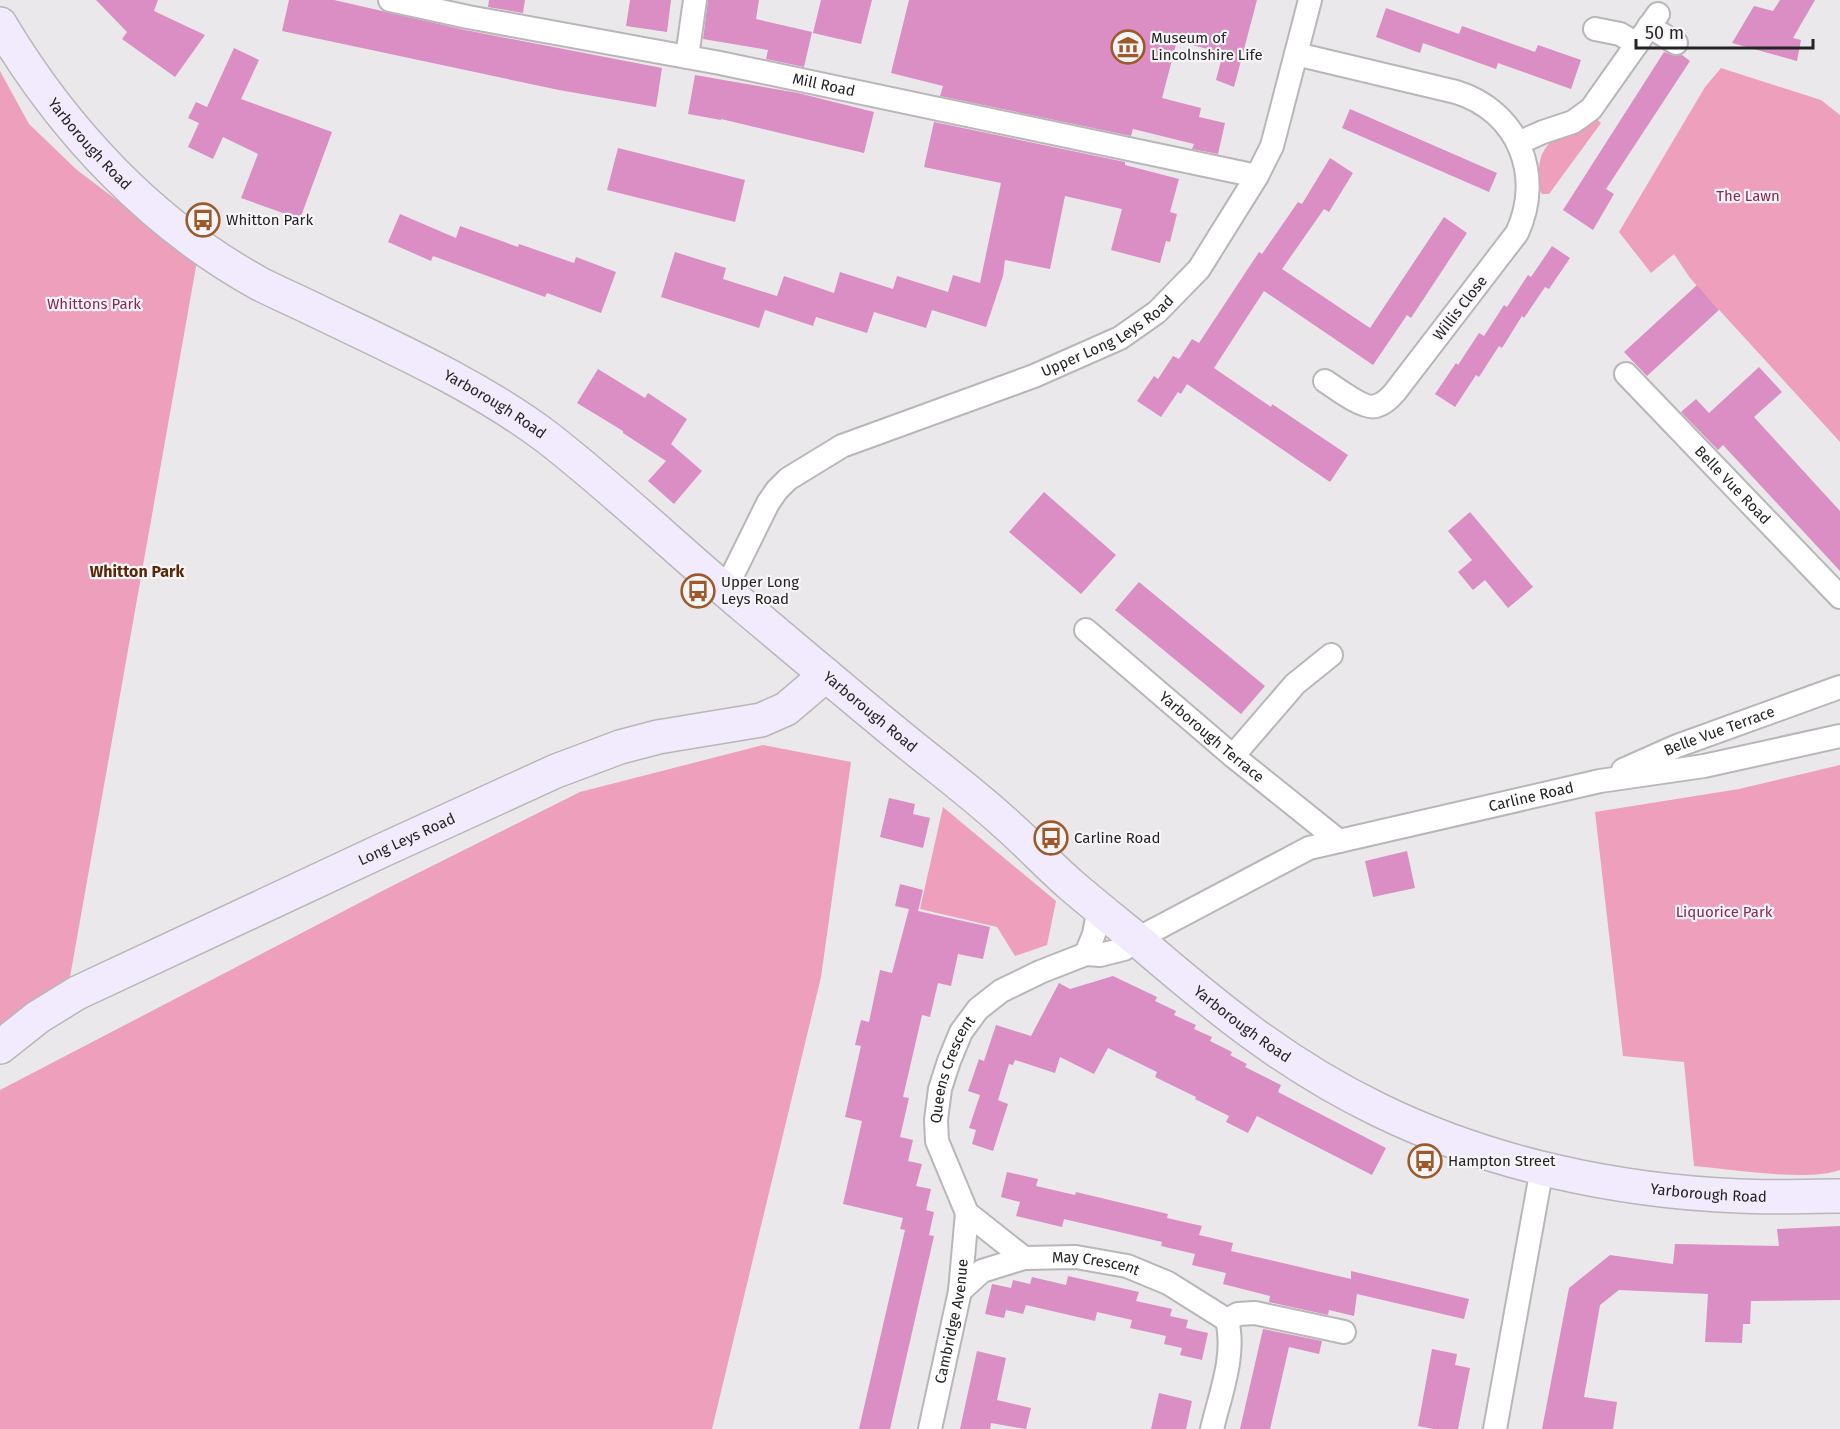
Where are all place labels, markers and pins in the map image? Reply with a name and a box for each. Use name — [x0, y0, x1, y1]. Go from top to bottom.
museum icon: Museum of Lincolnshire Life — [1110, 29, 1146, 65]
place label: Museum of Lincolnshire Life — [1151, 29, 1263, 64]
bus stop icon: Whitton Park — [185, 202, 221, 238]
place label: Whitton Park — [226, 211, 313, 229]
bus stop icon: Upper Long Leys Road — [680, 573, 716, 609]
place label: Upper Long Leys Road — [721, 573, 799, 608]
bus stop icon: Carline Road — [1033, 820, 1069, 856]
place label: Carline Road — [1074, 829, 1160, 847]
bus stop icon: Hampton Street — [1407, 1143, 1443, 1179]
place label: Hampton Street — [1448, 1152, 1556, 1170]

